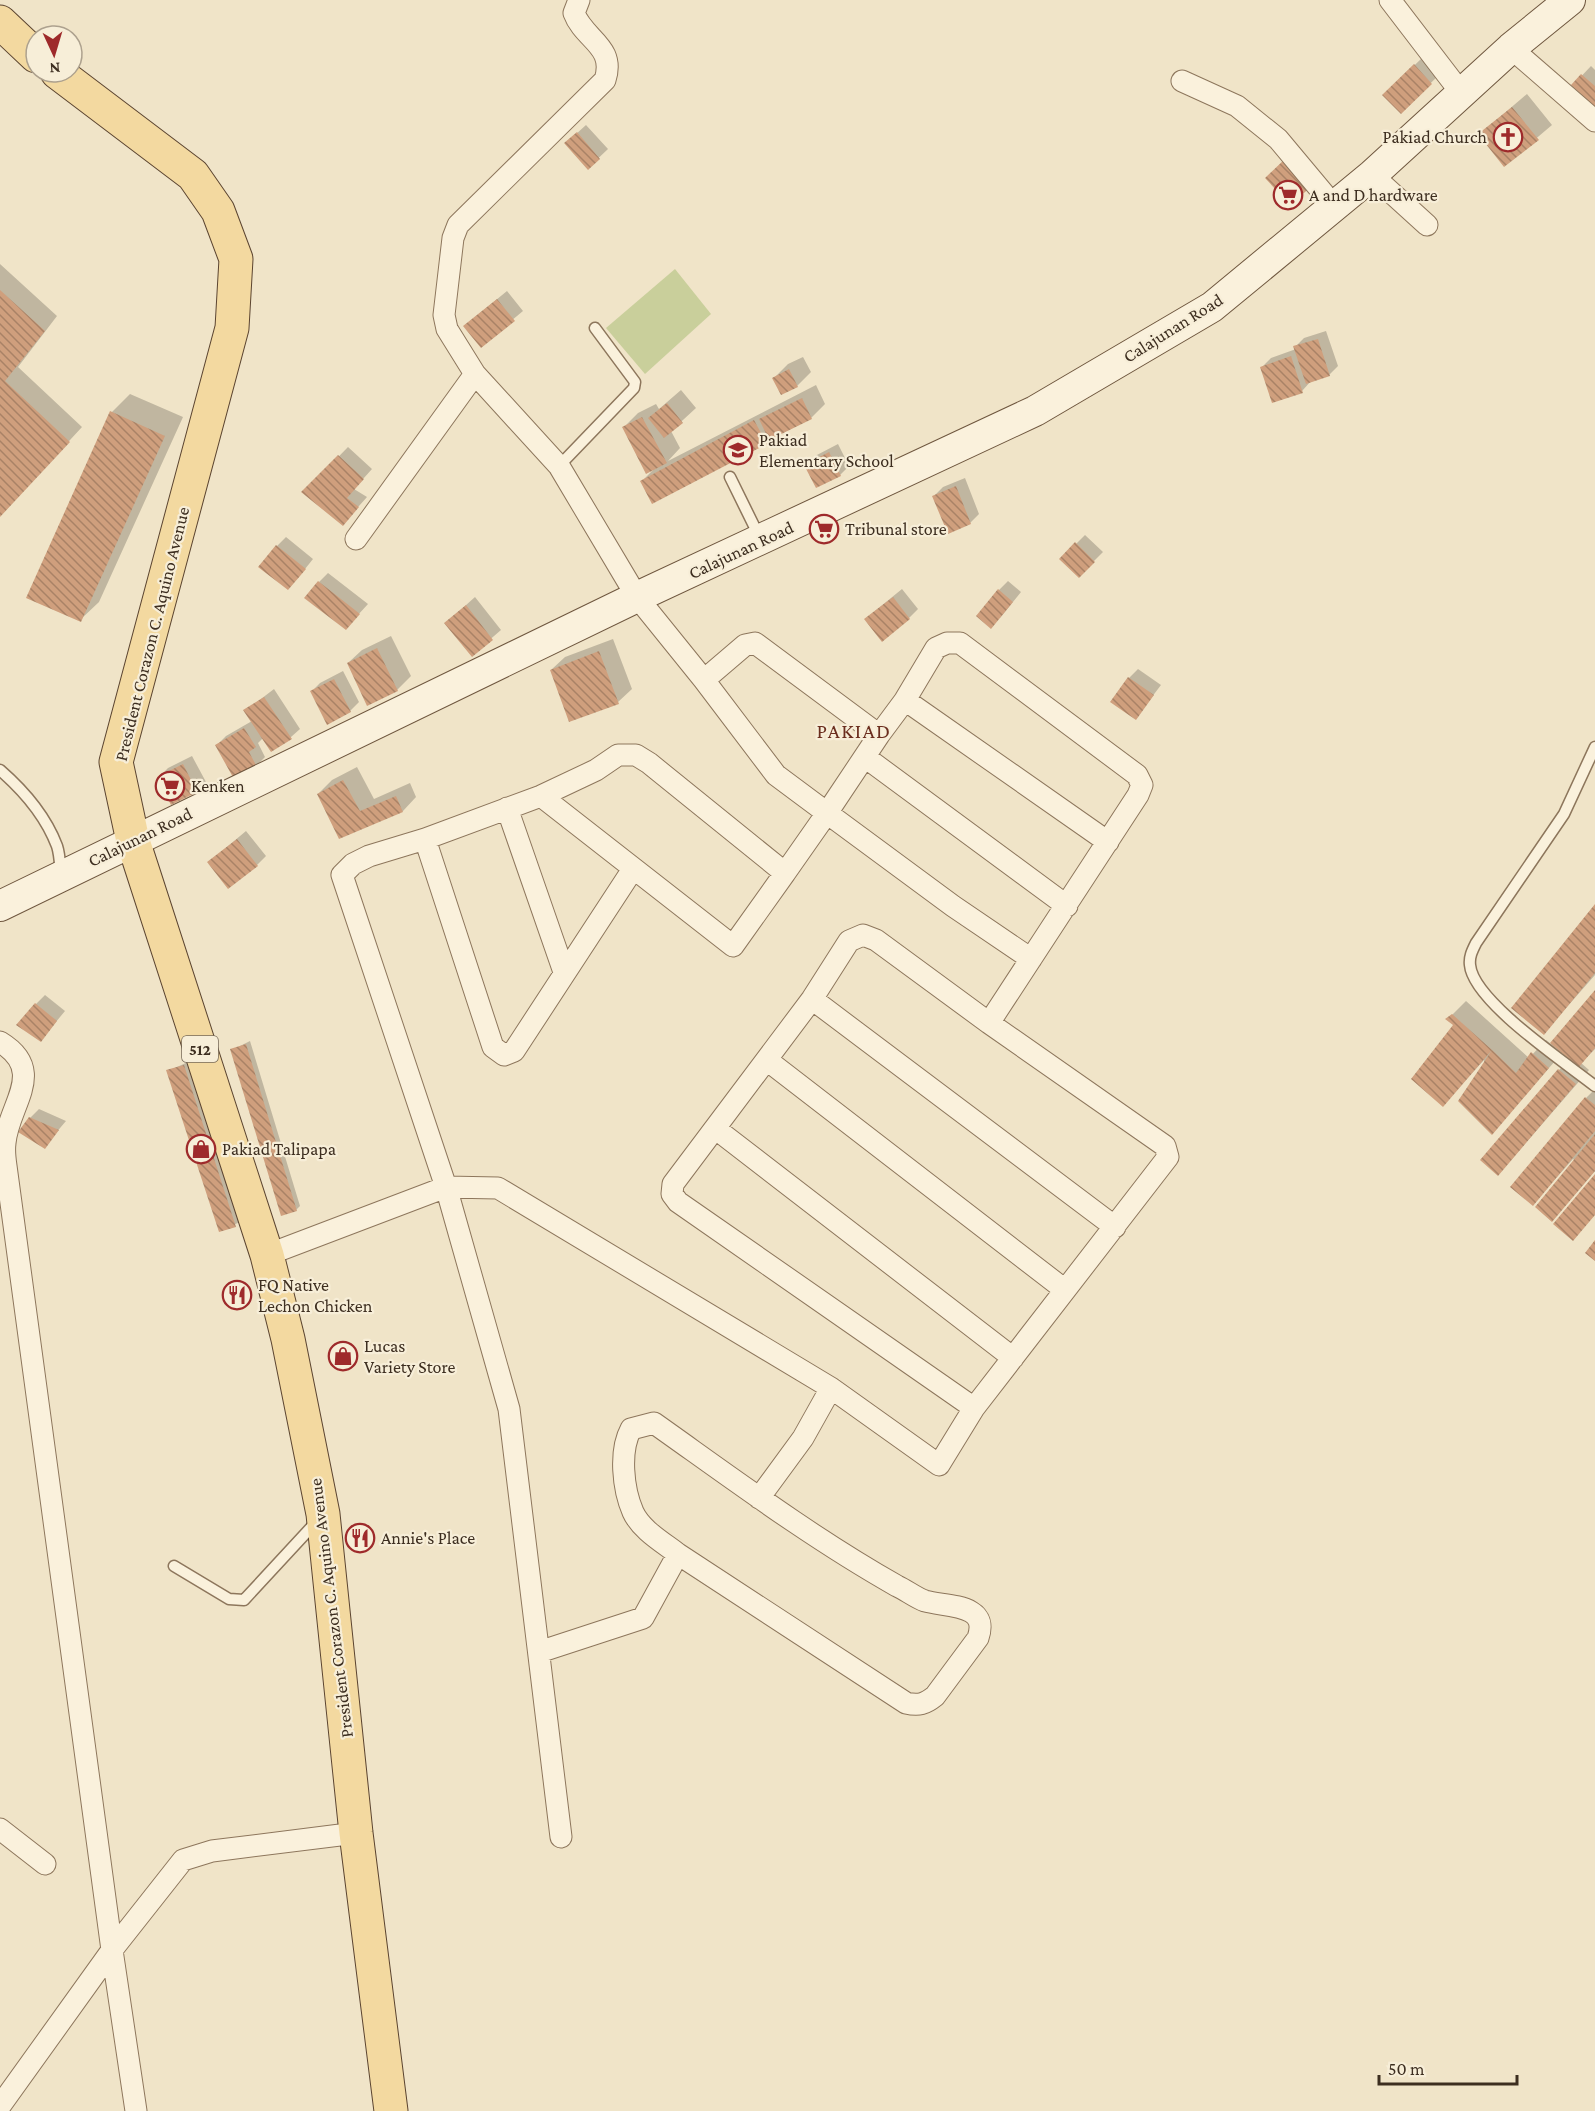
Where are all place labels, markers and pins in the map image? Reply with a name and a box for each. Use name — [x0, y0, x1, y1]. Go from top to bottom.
church icon: Pakiad Church — [1492, 121, 1524, 153]
place label: Pakiad Church — [1383, 127, 1487, 147]
supermarket icon: A and D hardware — [1272, 179, 1304, 211]
place label: A and D hardware — [1309, 185, 1438, 205]
place label: Pakiad Elementary School — [759, 430, 894, 471]
school or university icon: Pakiad Elementary School — [722, 434, 754, 466]
supermarket icon: Tribunal store — [808, 513, 840, 545]
place label: Tribunal store — [845, 519, 947, 539]
supermarket icon: Kenken — [154, 770, 186, 802]
place label: Kenken — [191, 776, 245, 796]
shop icon: Pakiad Talipapa — [185, 1133, 217, 1165]
place label: Pakiad Talipapa — [222, 1139, 336, 1159]
place label: FQ Native Lechon Chicken — [258, 1275, 373, 1316]
restaurant icon: FQ Native Lechon Chicken — [221, 1279, 253, 1311]
place label: Lucas Variety Store — [364, 1336, 456, 1377]
shop icon: Lucas Variety Store — [327, 1340, 359, 1372]
restaurant icon: Annie's Place — [344, 1522, 376, 1554]
place label: Annie's Place — [381, 1528, 475, 1548]

